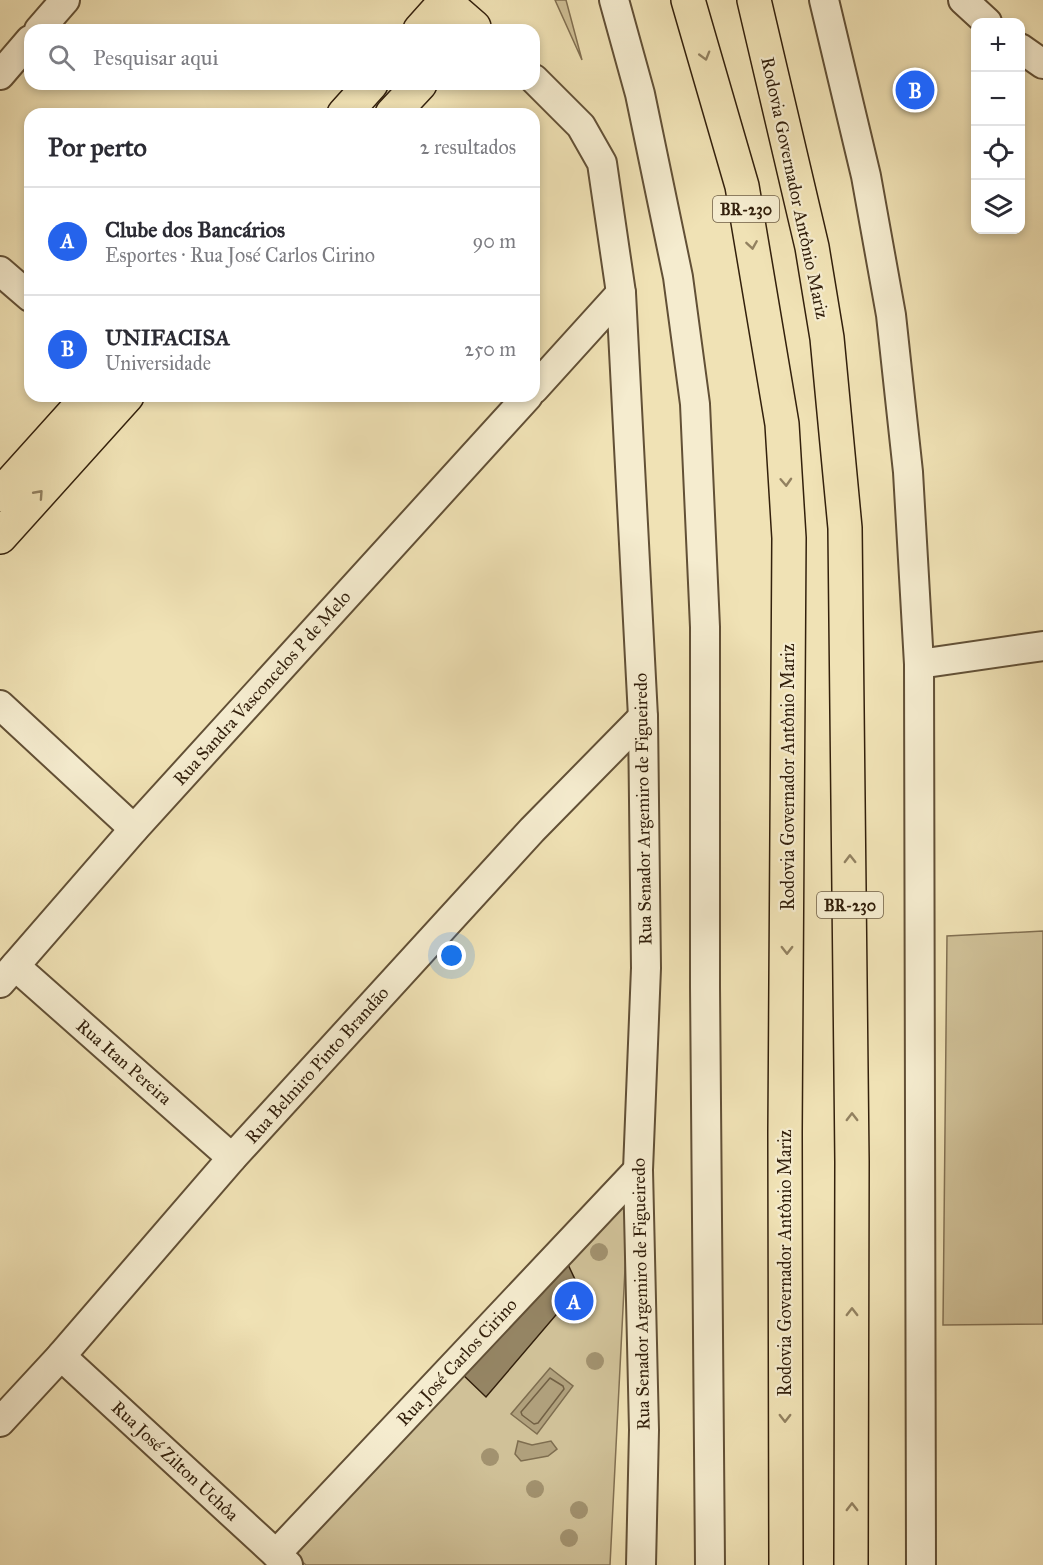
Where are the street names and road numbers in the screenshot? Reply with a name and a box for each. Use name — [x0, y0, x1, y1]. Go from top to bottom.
street label: Rodovia Governador Antônio Mariz — [756, 55, 834, 321]
road number: BR-230 — [713, 196, 779, 222]
street label: Rua Sandra Vasconcelos P de Melo — [169, 586, 355, 790]
street label: Rodovia Governador Antônio Mariz — [777, 643, 799, 911]
street label: Rua Senador Argemiro de Figueiredo — [630, 673, 657, 945]
road number: BR-230 — [817, 892, 883, 918]
street label: Rua Belmiro Pinto Brandão — [241, 982, 393, 1148]
street label: Rua Itan Pereira — [72, 1015, 177, 1110]
street label: Rodovia Governador Antônio Mariz — [774, 1129, 796, 1397]
street label: Rua Senador Argemiro de Figueiredo — [628, 1158, 655, 1430]
street label: Rua José Carlos Cirino — [392, 1294, 523, 1431]
street label: Rua José Zilton Uchôa — [106, 1396, 243, 1527]

